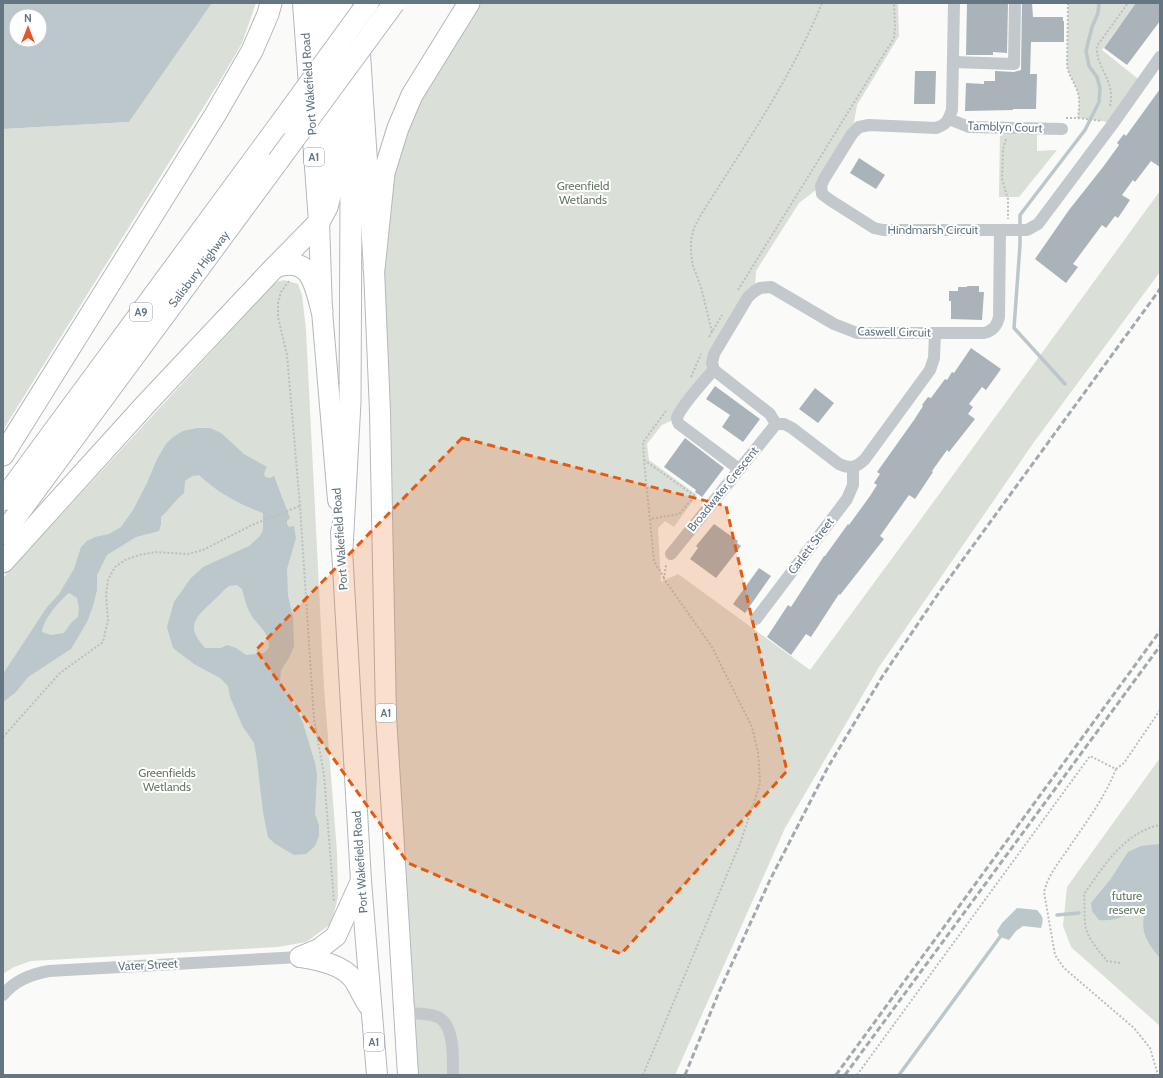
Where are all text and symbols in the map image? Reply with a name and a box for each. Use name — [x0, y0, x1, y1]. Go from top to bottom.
north arrow — [8, 8, 48, 48]
text: N — [24, 11, 32, 25]
street label: Port Wakefield Road — [297, 32, 320, 136]
street label: Tamblyn Court — [967, 118, 1043, 135]
road number: A1 — [304, 148, 324, 166]
park label: Greenfield Wetlands — [557, 178, 609, 207]
street label: Hindmarsh Circuit — [888, 222, 978, 237]
street label: Salisbury Highway — [165, 227, 232, 310]
road number: A9 — [130, 303, 152, 321]
street label: Caswell Circuit — [857, 323, 931, 340]
street label: Broadwater Crescent — [684, 443, 761, 534]
street label: Port Wakefield Road — [328, 487, 351, 591]
street label: Carlett Street — [784, 514, 837, 577]
road number: A1 — [376, 704, 396, 722]
park label: Greenfields Wetlands — [138, 765, 196, 794]
street label: Port Wakefield Road — [348, 810, 371, 914]
park label: future reserve — [1109, 888, 1145, 917]
street label: Vater Street — [118, 955, 178, 974]
road number: A1 — [364, 1033, 384, 1051]

